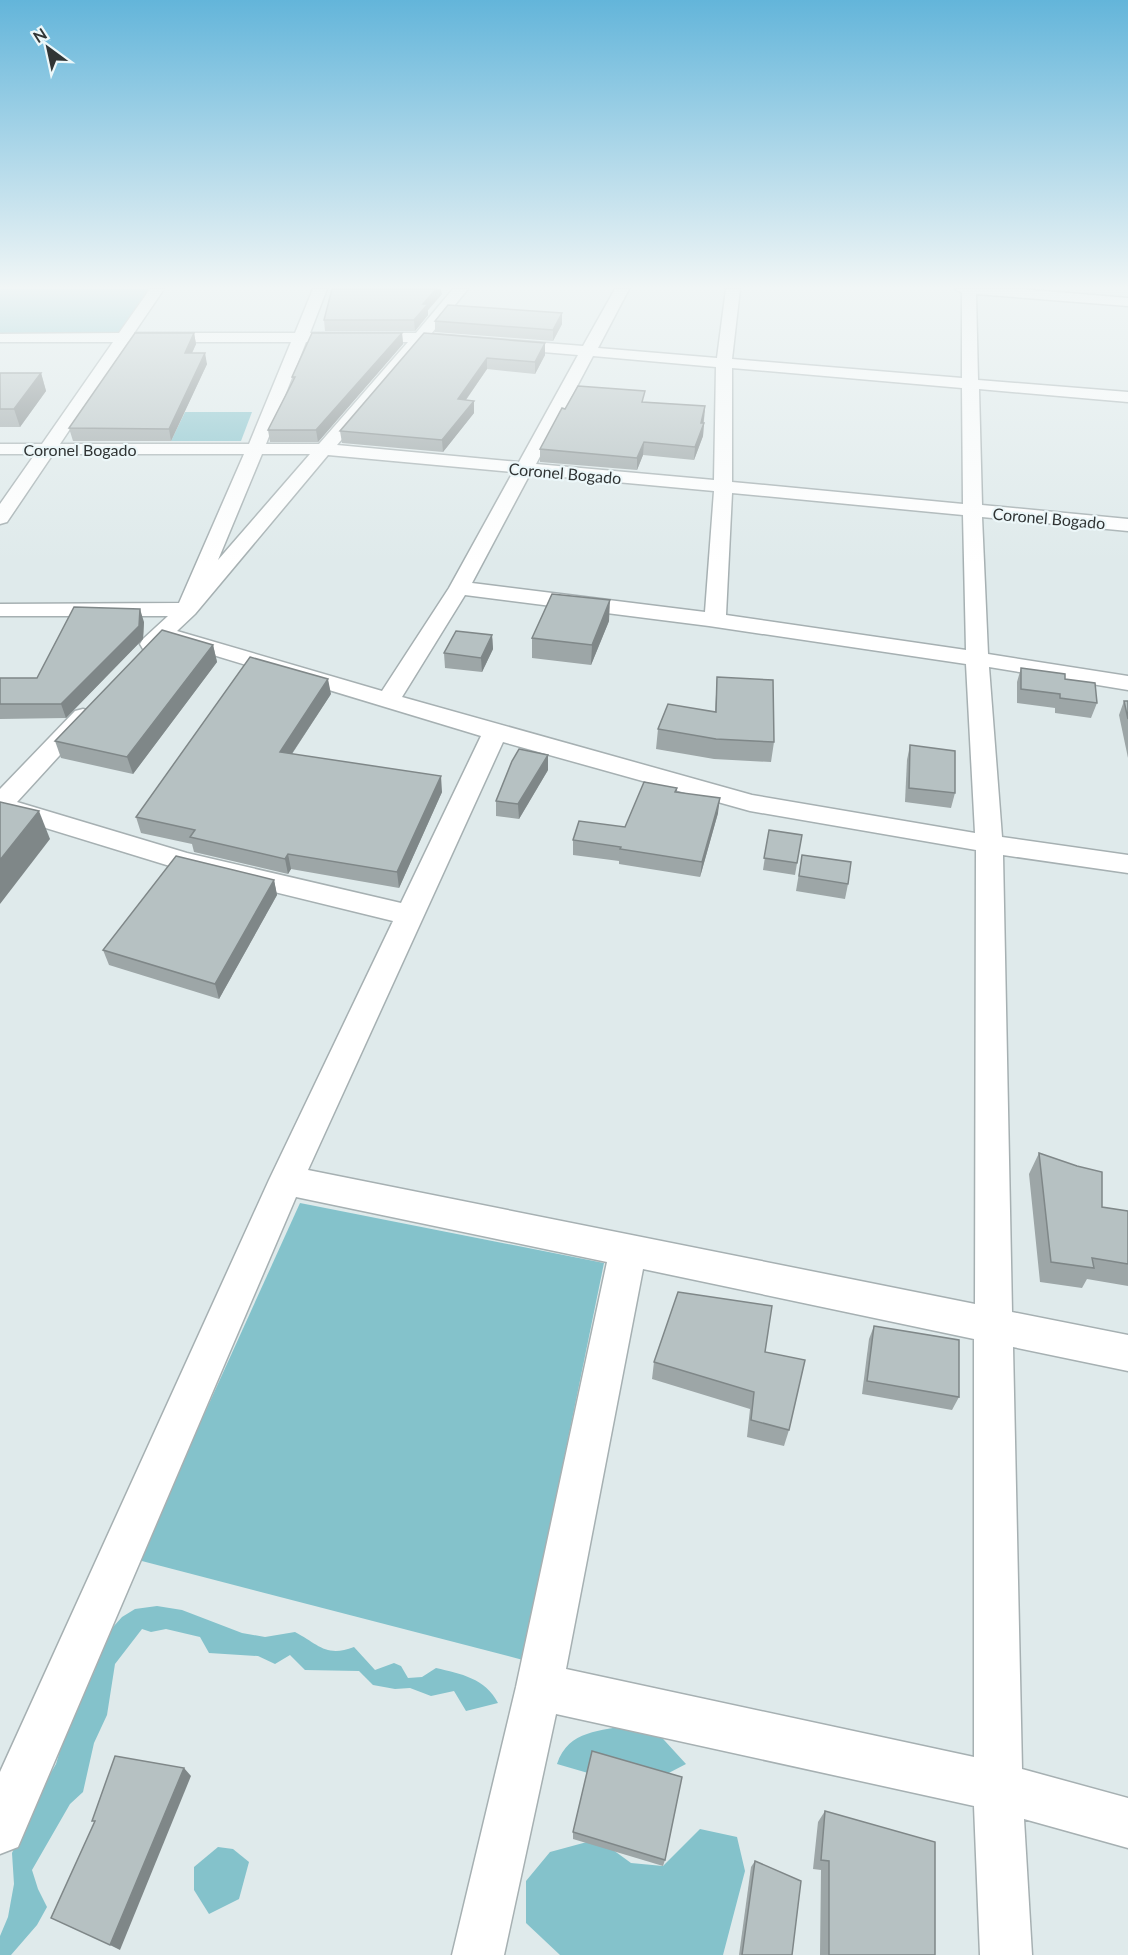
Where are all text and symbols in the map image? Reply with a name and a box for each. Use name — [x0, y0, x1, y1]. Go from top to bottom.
north arrow — [18, 18, 78, 78]
text: N — [29, 24, 50, 46]
street label: Coronel Bogado — [24, 440, 136, 459]
street label: Coronel Bogado — [508, 459, 622, 487]
street label: Coronel Bogado — [992, 504, 1106, 532]

